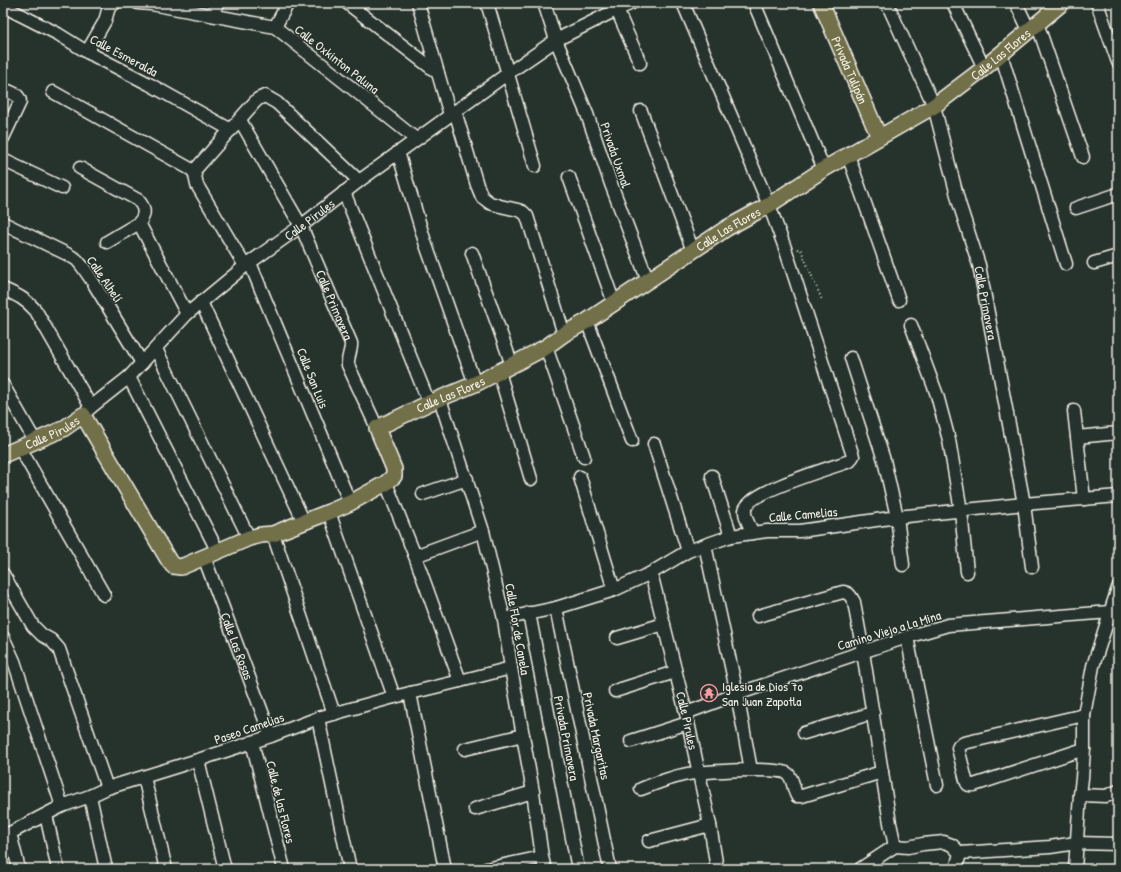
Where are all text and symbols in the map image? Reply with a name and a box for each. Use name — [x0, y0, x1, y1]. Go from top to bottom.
street label: Calle Oxkinton Paluna — [291, 20, 383, 98]
street label: Calle Las Flores — [967, 24, 1034, 84]
street label: Calle Esmeralda — [87, 30, 161, 80]
street label: Privada Tulipán — [827, 33, 873, 107]
street label: Privada Uxmal — [596, 120, 636, 191]
street label: Calle Pirules — [280, 194, 338, 244]
street label: Calle Las Flores — [692, 202, 764, 255]
street label: Calle Alhelí — [83, 252, 127, 306]
street label: Calle Primavera — [970, 264, 1002, 341]
street label: Calle Primavera — [312, 267, 358, 343]
street label: Calle San Luis — [293, 345, 333, 411]
street label: Calle Las Flores — [413, 372, 488, 417]
street label: Calle Pirules — [22, 411, 83, 454]
street label: Calle Camelias — [768, 502, 838, 526]
street label: Calle Flor de Canela — [501, 582, 535, 676]
street label: Camino Viejo a La Mina — [835, 606, 943, 654]
street label: Calle Las Rosas — [217, 610, 258, 682]
place label: Iglesia de Dios 7o San Juan Zapotla — [722, 677, 803, 710]
temple icon: Iglesia de Dios 7o San Juan Zapotla — [699, 683, 719, 703]
street label: Calle Pirules — [672, 690, 703, 751]
street label: Privada Margaritas — [579, 691, 615, 781]
street label: Privada Primavera — [550, 694, 584, 782]
street label: Paseo Camelias — [212, 708, 286, 748]
street label: Calle de las Flores — [262, 759, 300, 845]

